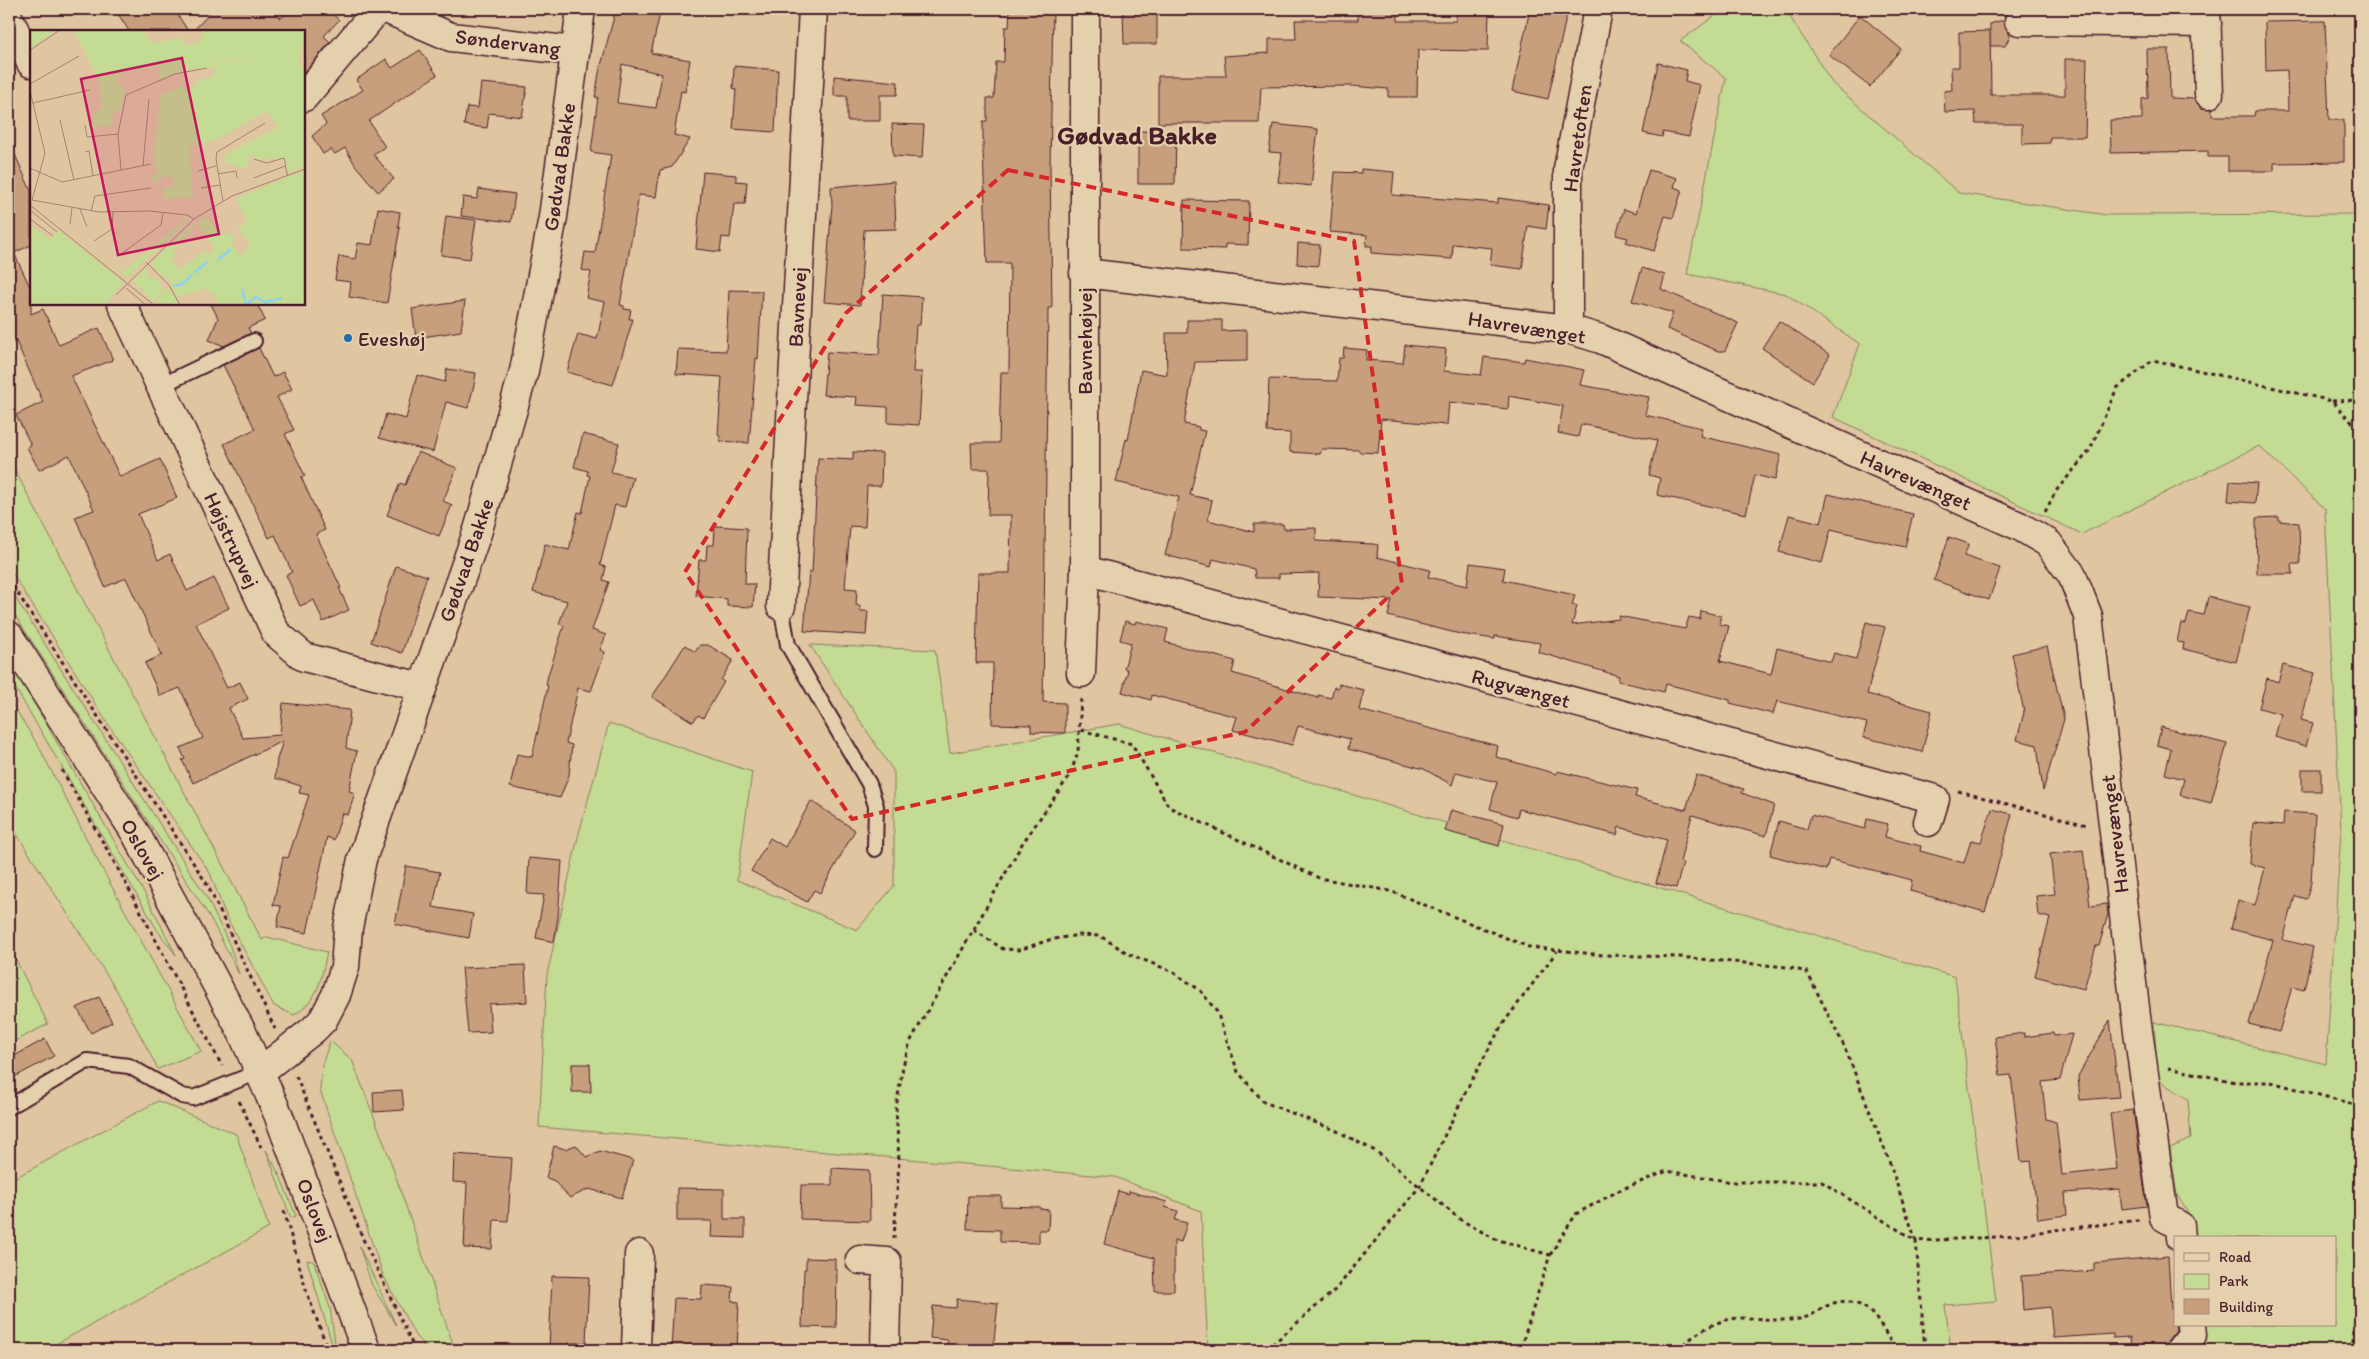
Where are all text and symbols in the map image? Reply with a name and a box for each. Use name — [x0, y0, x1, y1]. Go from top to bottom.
street label: Søndervang — [454, 23, 562, 61]
inset map — [30, 30, 305, 305]
street label: Havretoften — [1557, 82, 1597, 194]
street label: Gødvad Bakke — [538, 101, 580, 233]
district label: Gødvad Bakke — [1057, 119, 1217, 151]
street label: Bavnevej — [782, 266, 812, 348]
street label: Bavnehøjvej — [1072, 287, 1097, 395]
street label: Havrevænget — [1466, 305, 1588, 349]
place label: Eveshøj — [358, 326, 426, 351]
marker: Eveshøj — [342, 332, 354, 344]
street label: Havrevænget — [1856, 444, 1976, 516]
street label: Højstrupvej — [199, 488, 265, 592]
street label: Gødvad Bakke — [433, 495, 499, 625]
street label: Rugvænget — [1469, 663, 1573, 713]
street label: Havrevænget — [2094, 773, 2134, 895]
street label: Oslovej — [116, 814, 170, 884]
street label: Oslovej — [291, 1175, 339, 1245]
legend — [2174, 1236, 2336, 1326]
text: Road — [2219, 1248, 2252, 1266]
text: Park — [2219, 1272, 2249, 1290]
text: Building — [2219, 1298, 2273, 1316]

